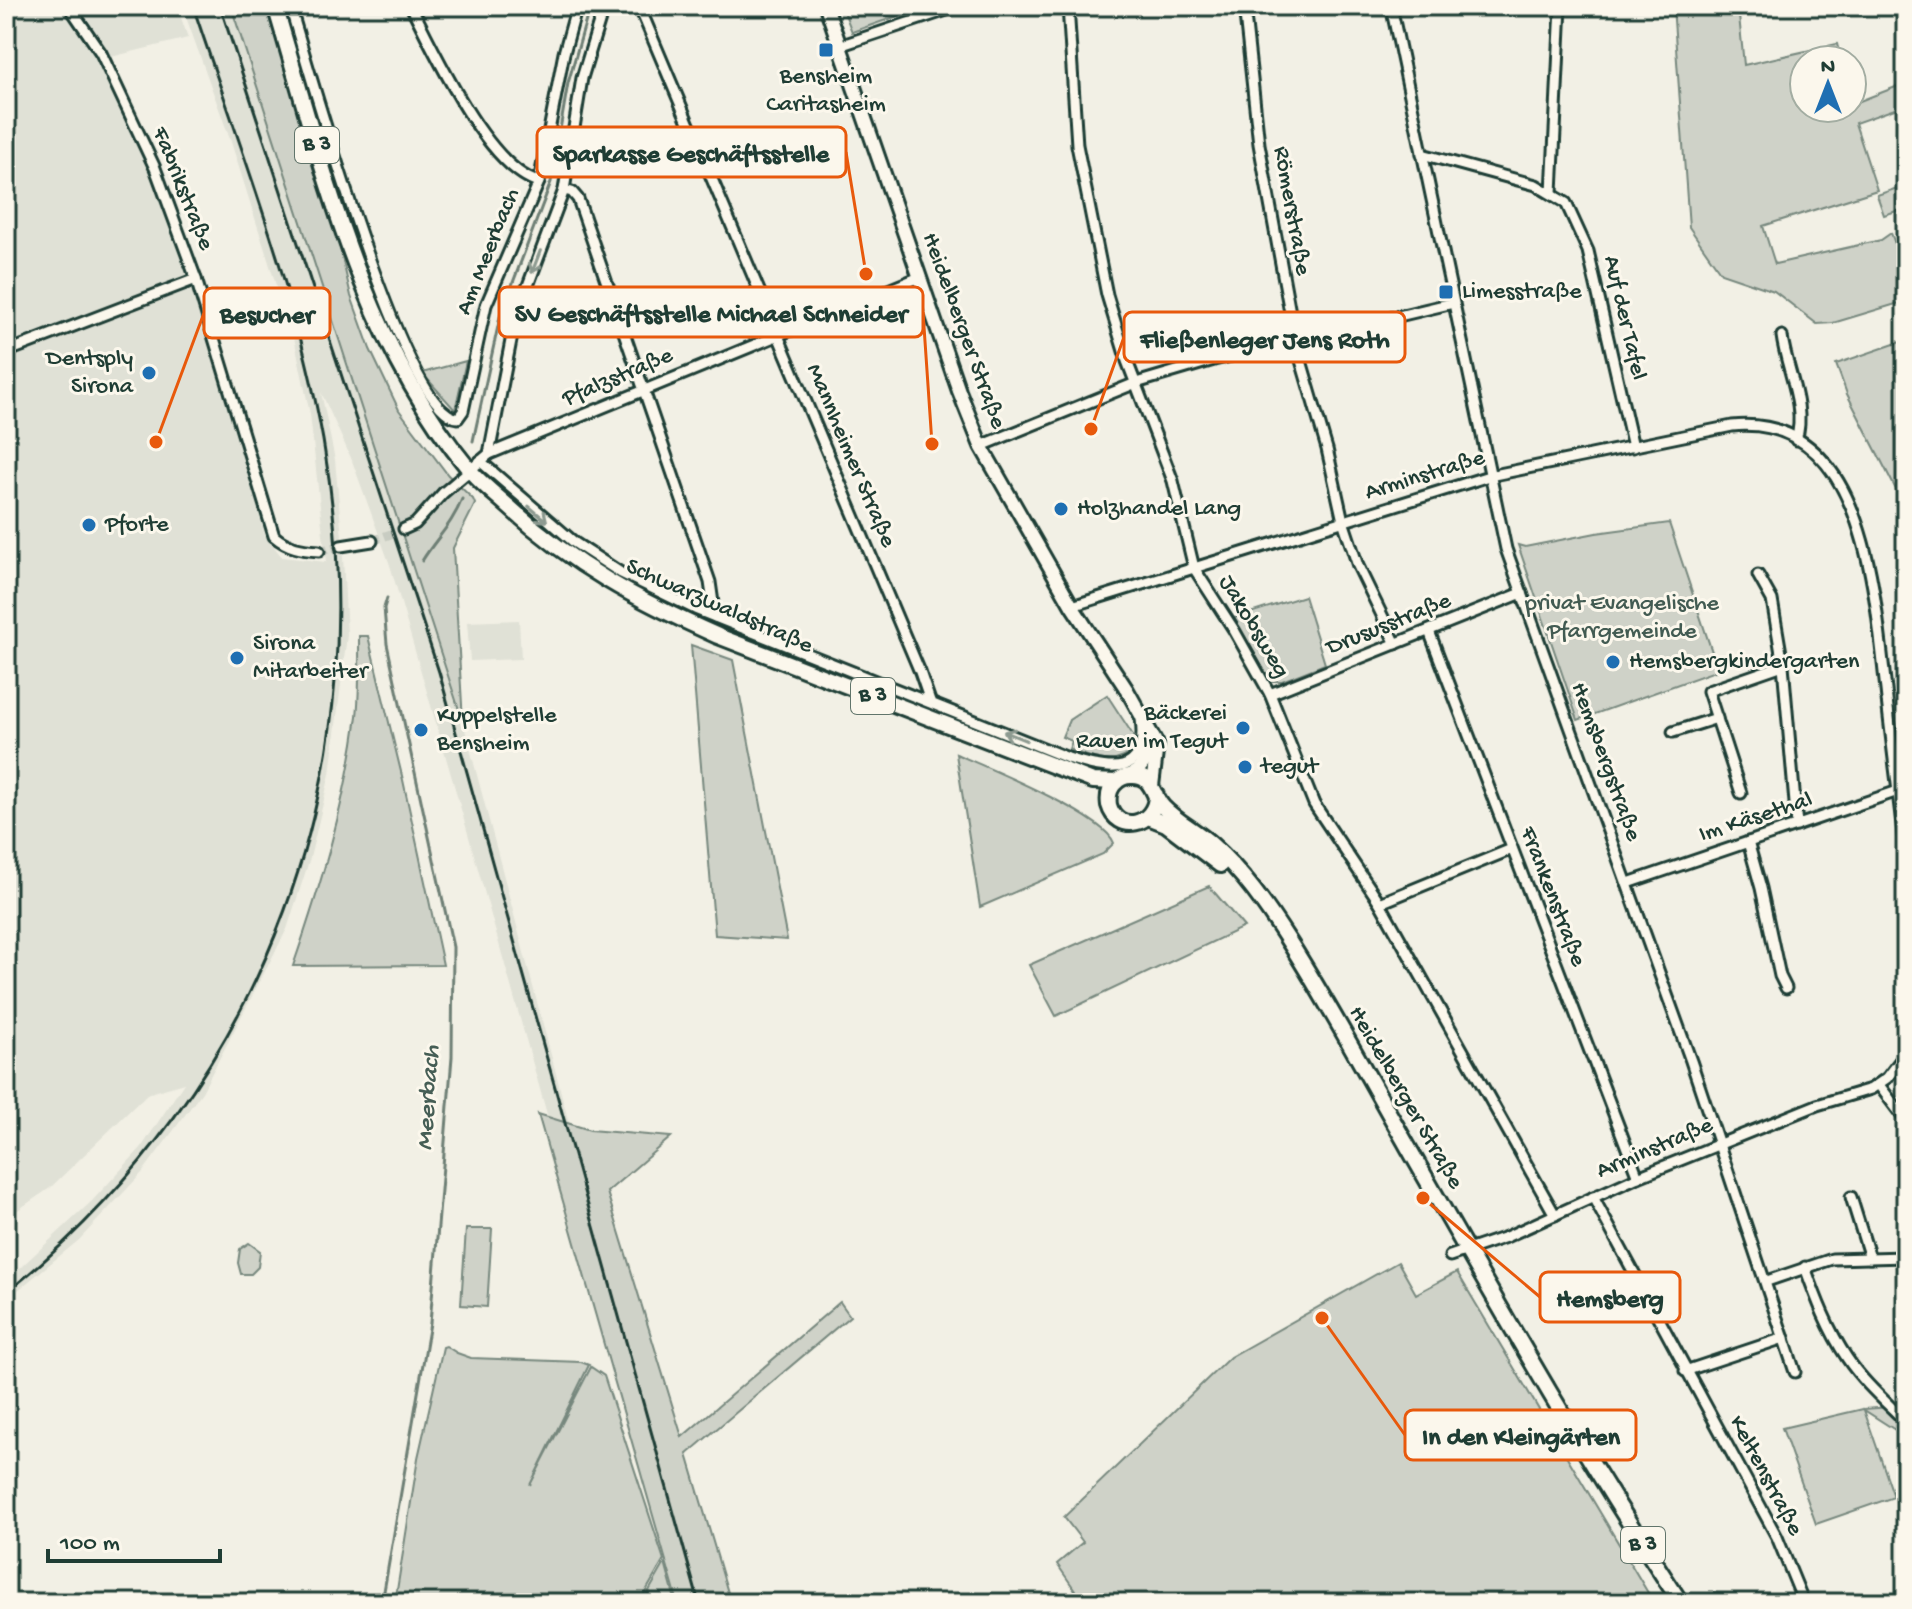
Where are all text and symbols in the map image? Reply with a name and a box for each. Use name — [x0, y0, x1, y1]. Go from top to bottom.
marker: Bensheim Caritasheim — [817, 41, 835, 59]
north arrow — [1788, 44, 1868, 124]
text: N — [1821, 55, 1835, 81]
place label: Bensheim Caritasheim — [766, 63, 886, 120]
street label: Fabrikstraße — [144, 122, 220, 255]
road number: B 3 — [295, 127, 339, 163]
callout: Sparkasse Geschäftsstelle — [537, 127, 846, 177]
text: Sparkasse Geschäftsstelle — [553, 141, 831, 172]
street label: Römerstraße — [1265, 144, 1317, 278]
street label: Am Meerbach — [450, 184, 528, 319]
street label: Heidelberger Straße — [914, 229, 1012, 434]
one-way arrow — [528, 249, 542, 274]
street label: Auf der Tafel — [1596, 253, 1652, 383]
place label: Limesstraße — [1462, 278, 1582, 307]
marker: Limesstraße — [1437, 283, 1455, 301]
callout: SV Geschäftsstelle Michael Schneider — [499, 287, 923, 337]
callout: Besucher — [204, 288, 330, 338]
text: SV Geschäftsstelle Michael Schneider — [515, 301, 910, 332]
text: Besucher — [219, 302, 317, 333]
callout: Fließenleger Jens Roth — [1124, 312, 1405, 362]
text: Fließenleger Jens Roth — [1139, 327, 1390, 358]
street label: Pfalzstraße — [557, 342, 678, 415]
place label: Dentsply Sirona — [44, 345, 134, 402]
street label: Mannheimer Straße — [798, 360, 902, 553]
marker: Dentsply Sirona — [140, 364, 158, 382]
street label: Arminstraße — [1362, 444, 1489, 508]
place label: Holzhandel Lang — [1077, 495, 1241, 524]
marker: Holzhandel Lang — [1052, 500, 1070, 518]
one-way arrow — [528, 505, 548, 523]
place label: Pforte — [104, 511, 169, 540]
marker: Pforte — [80, 516, 98, 534]
street label: Schwarzwaldstraße — [621, 553, 818, 662]
street label: Jakobsweg — [1211, 570, 1295, 684]
street label: Drususstraße — [1321, 587, 1456, 664]
park label: privat Evangelische Pfarrgemeinde — [1524, 590, 1720, 647]
place label: Sirona Mitarbeiter — [253, 630, 370, 687]
place label: Hemsbergkindergarten — [1629, 648, 1860, 677]
marker: Sirona Mitarbeiter — [228, 649, 246, 667]
marker: Hemsbergkindergarten — [1604, 653, 1622, 671]
road number: B 3 — [851, 678, 895, 714]
street label: Hemsbergstraße — [1563, 679, 1647, 846]
place label: Bäckerei Rauen im Tegut — [1076, 700, 1229, 757]
place label: Kuppelstelle Bensheim — [436, 702, 557, 759]
marker: Bäckerei Rauen im Tegut — [1234, 719, 1252, 737]
marker: Kuppelstelle Bensheim — [412, 721, 430, 739]
one-way arrow — [1003, 728, 1028, 742]
place label: tegut — [1259, 753, 1320, 782]
marker: tegut — [1236, 758, 1254, 776]
street label: Im Käsethal — [1696, 786, 1816, 850]
street label: Frankenstraße — [1512, 822, 1592, 972]
street label: Heidelberger Straße — [1341, 1001, 1469, 1195]
water label: Meerbach — [411, 1043, 449, 1151]
street label: Arminstraße — [1592, 1111, 1718, 1187]
callout: Hemsberg — [1540, 1272, 1680, 1322]
text: Hemsberg — [1556, 1286, 1664, 1317]
callout: In den Kleingärten — [1405, 1410, 1636, 1460]
street label: Keltenstraße — [1721, 1411, 1809, 1542]
text: In den Kleingärten — [1422, 1424, 1621, 1455]
scale bar — [48, 1513, 220, 1563]
road number: B 3 — [1621, 1527, 1665, 1563]
text: 100 m — [59, 1530, 120, 1559]

